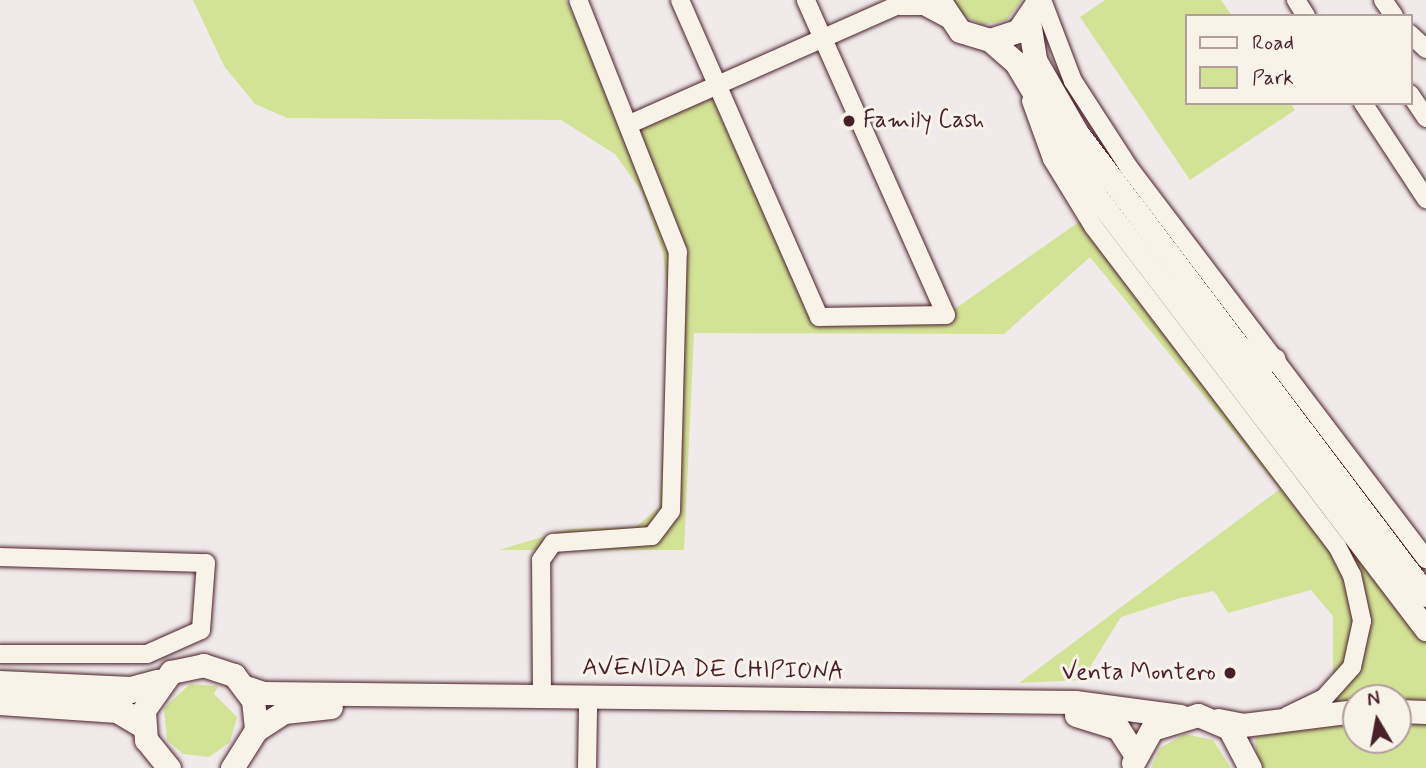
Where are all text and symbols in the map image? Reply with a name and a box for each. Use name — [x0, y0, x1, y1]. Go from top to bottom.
legend — [1184, 14, 1412, 105]
text: Road — [1252, 29, 1294, 57]
text: Park — [1252, 64, 1294, 92]
place label: Family Cash — [863, 107, 988, 135]
marker: Family Cash — [841, 113, 857, 129]
street label: AVENIDA DE CHIPIONA — [580, 653, 846, 687]
place label: Venta Montero — [1062, 659, 1216, 687]
marker: Venta Montero — [1222, 665, 1238, 681]
north arrow — [1342, 684, 1412, 754]
text: N — [1365, 686, 1382, 713]

